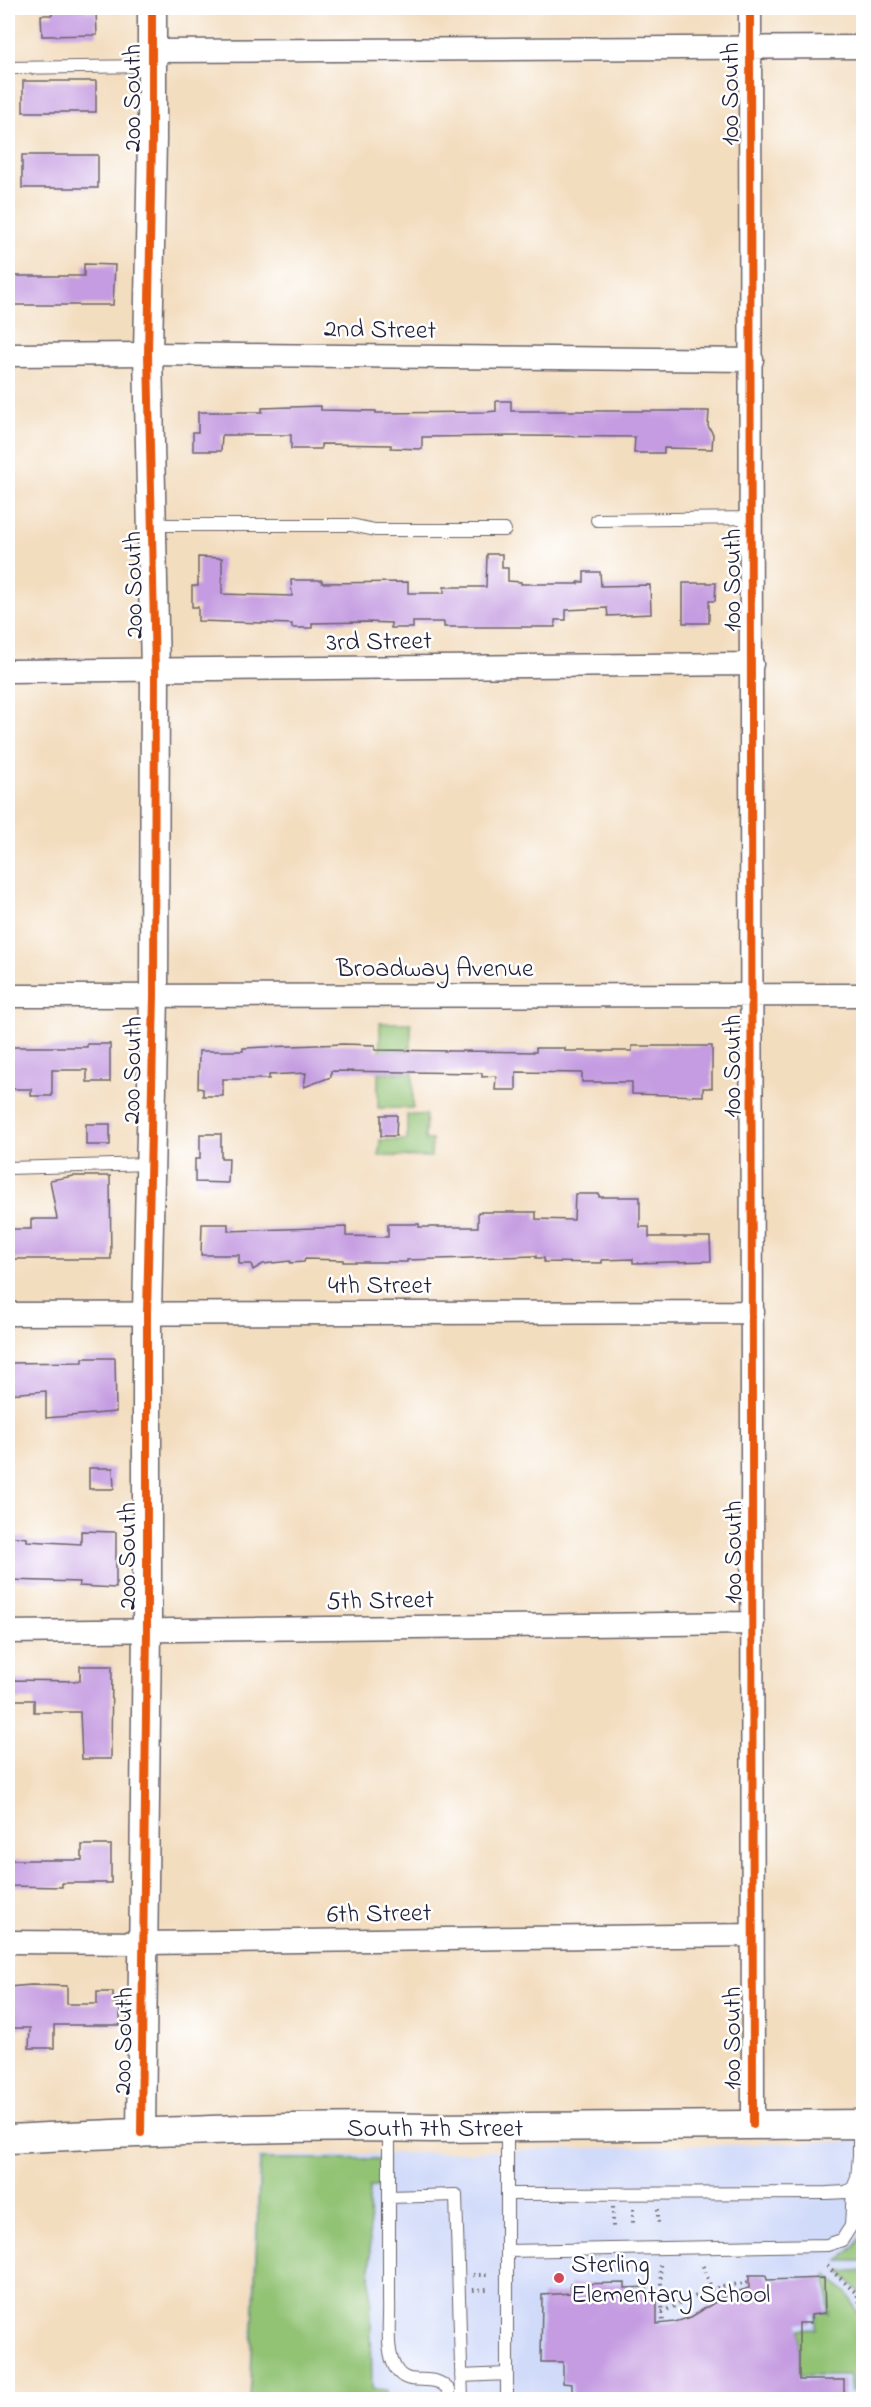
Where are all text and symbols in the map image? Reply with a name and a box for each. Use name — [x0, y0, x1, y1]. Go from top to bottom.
street label: 100 South — [713, 42, 751, 146]
street label: 200 South — [115, 44, 153, 152]
street label: 2nd Street — [323, 311, 437, 351]
street label: 100 South — [715, 528, 753, 632]
street label: 200 South — [115, 531, 155, 639]
street label: 3rd Street — [326, 623, 432, 663]
street label: Broadway Avenue — [335, 951, 534, 989]
street label: 100 South — [715, 1014, 753, 1118]
street label: 200 South — [114, 1016, 154, 1124]
street label: 4th Street — [328, 1268, 432, 1306]
street label: 100 South — [716, 1500, 754, 1604]
street label: 200 South — [110, 1502, 148, 1610]
street label: 5th Street — [326, 1582, 435, 1622]
street label: 6th Street — [326, 1895, 432, 1935]
street label: 100 South — [715, 1986, 753, 2090]
street label: 200 South — [105, 1987, 145, 2095]
street label: South 7th Street — [347, 2111, 523, 2149]
place label: Sterling Elementary School — [571, 2247, 770, 2315]
marker: Sterling Elementary School — [552, 2271, 566, 2285]

